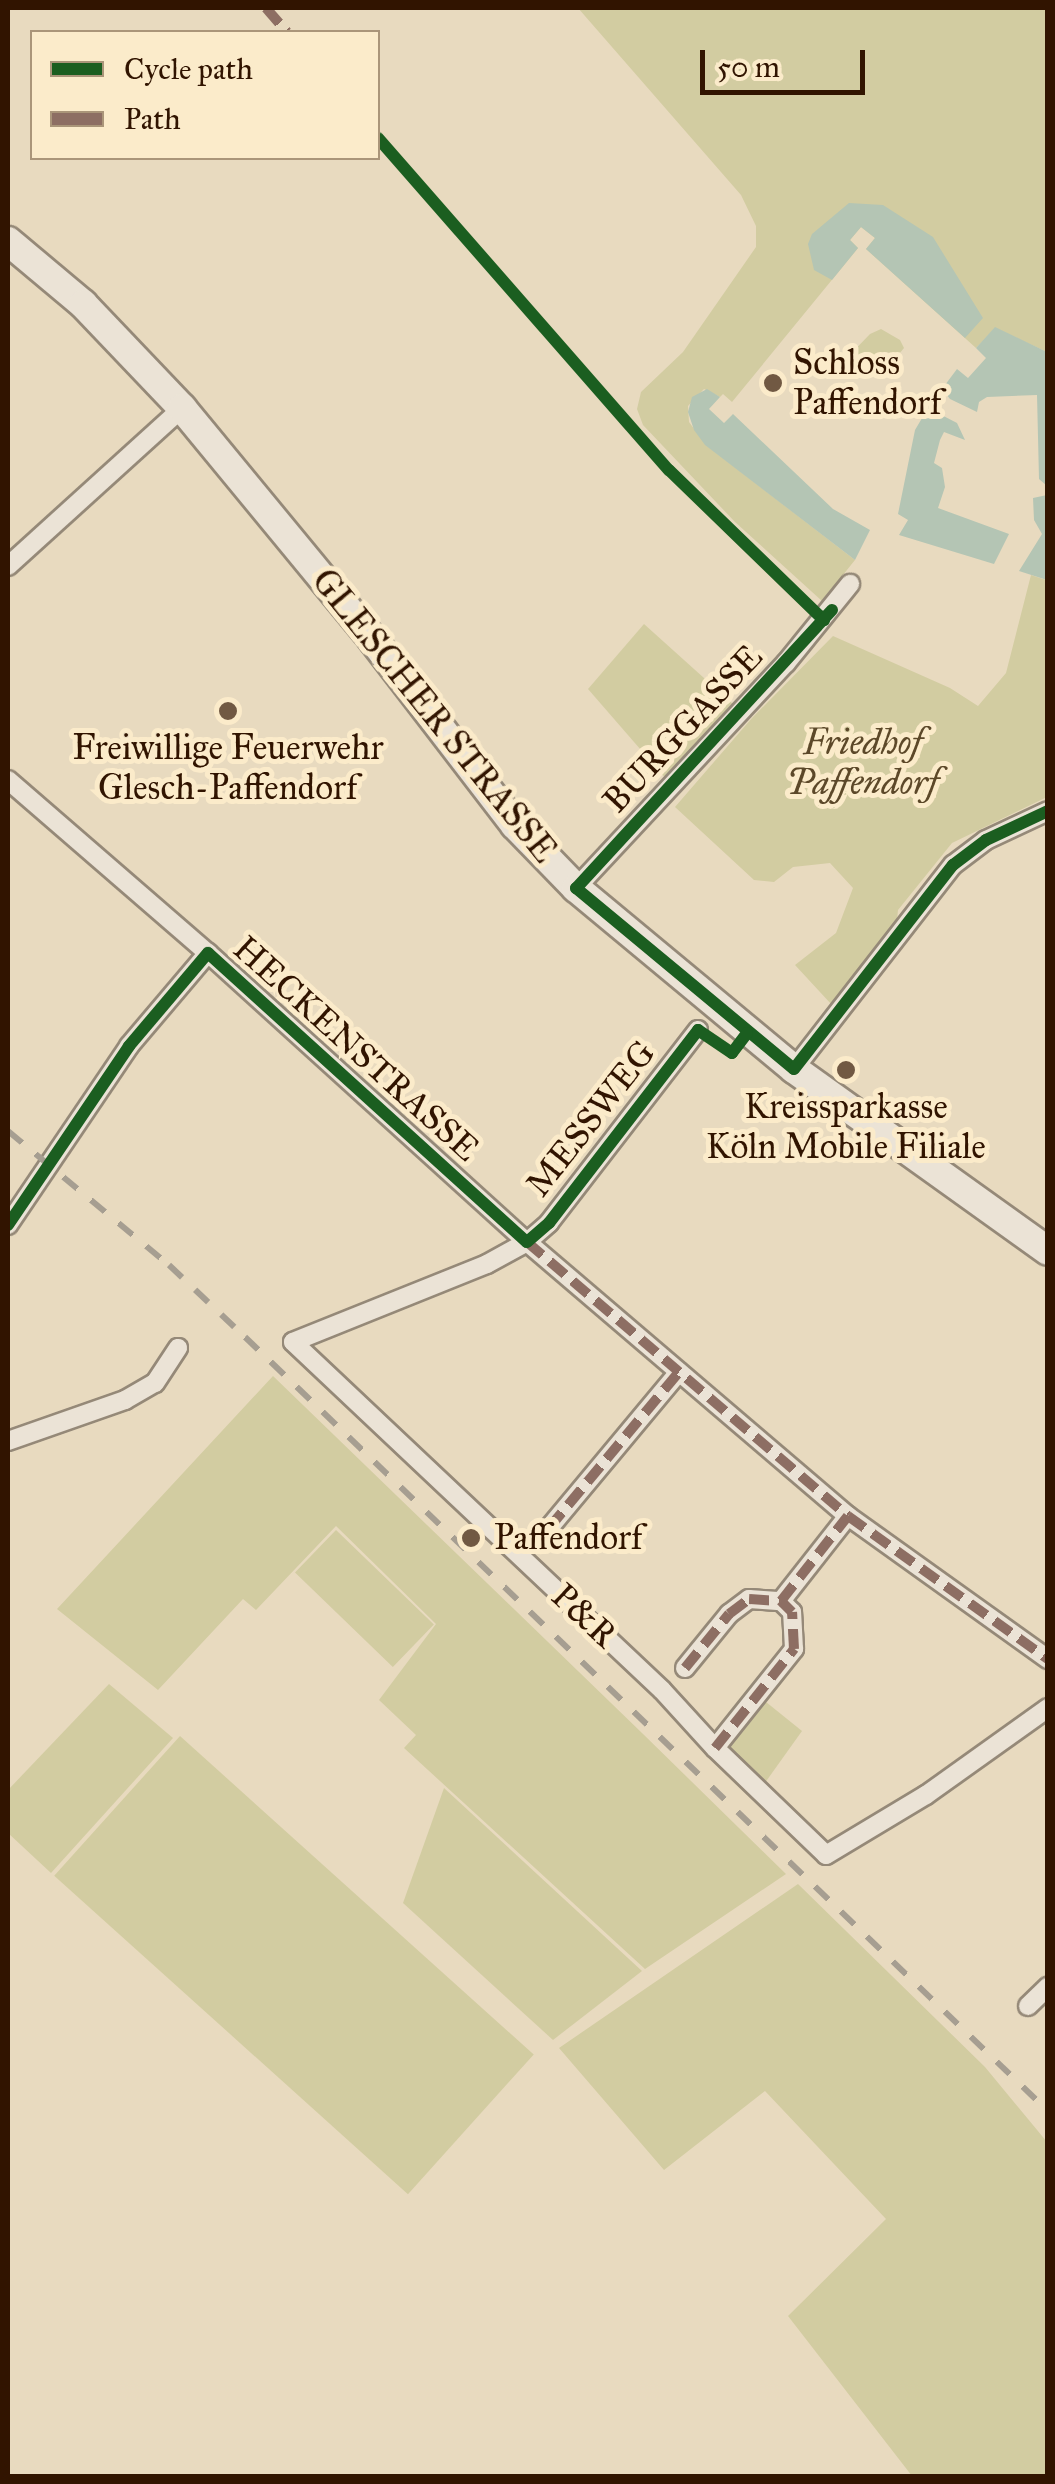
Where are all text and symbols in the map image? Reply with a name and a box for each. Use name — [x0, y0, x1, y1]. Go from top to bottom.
legend — [30, 30, 380, 160]
scale bar — [705, 30, 870, 92]
text: 50 m — [717, 49, 780, 85]
text: Cycle path — [124, 51, 253, 87]
text: Path — [124, 101, 181, 137]
place label: Schloss Paffendorf — [793, 342, 942, 424]
marker: Schloss Paffendorf — [762, 372, 784, 394]
street label: GLESCHER STRASSE — [303, 561, 565, 871]
street label: BURGGASSE — [595, 636, 771, 822]
marker: Freiwillige Feuerwehr Glesch-Paffendorf — [217, 700, 239, 722]
park label: Friedhof Paffendorf — [787, 722, 939, 804]
place label: Freiwillige Feuerwehr Glesch-Paffendorf — [72, 727, 384, 809]
street label: HECKENSTRASSE — [224, 928, 488, 1170]
street label: MESSWEG — [517, 1033, 665, 1205]
marker: Kreissparkasse Köln Mobile Filiale — [835, 1059, 857, 1081]
place label: Kreissparkasse Köln Mobile Filiale — [706, 1086, 986, 1168]
place label: Paffendorf — [494, 1517, 643, 1559]
marker: Paffendorf — [458, 1525, 484, 1551]
street label: P&R — [543, 1575, 625, 1657]

